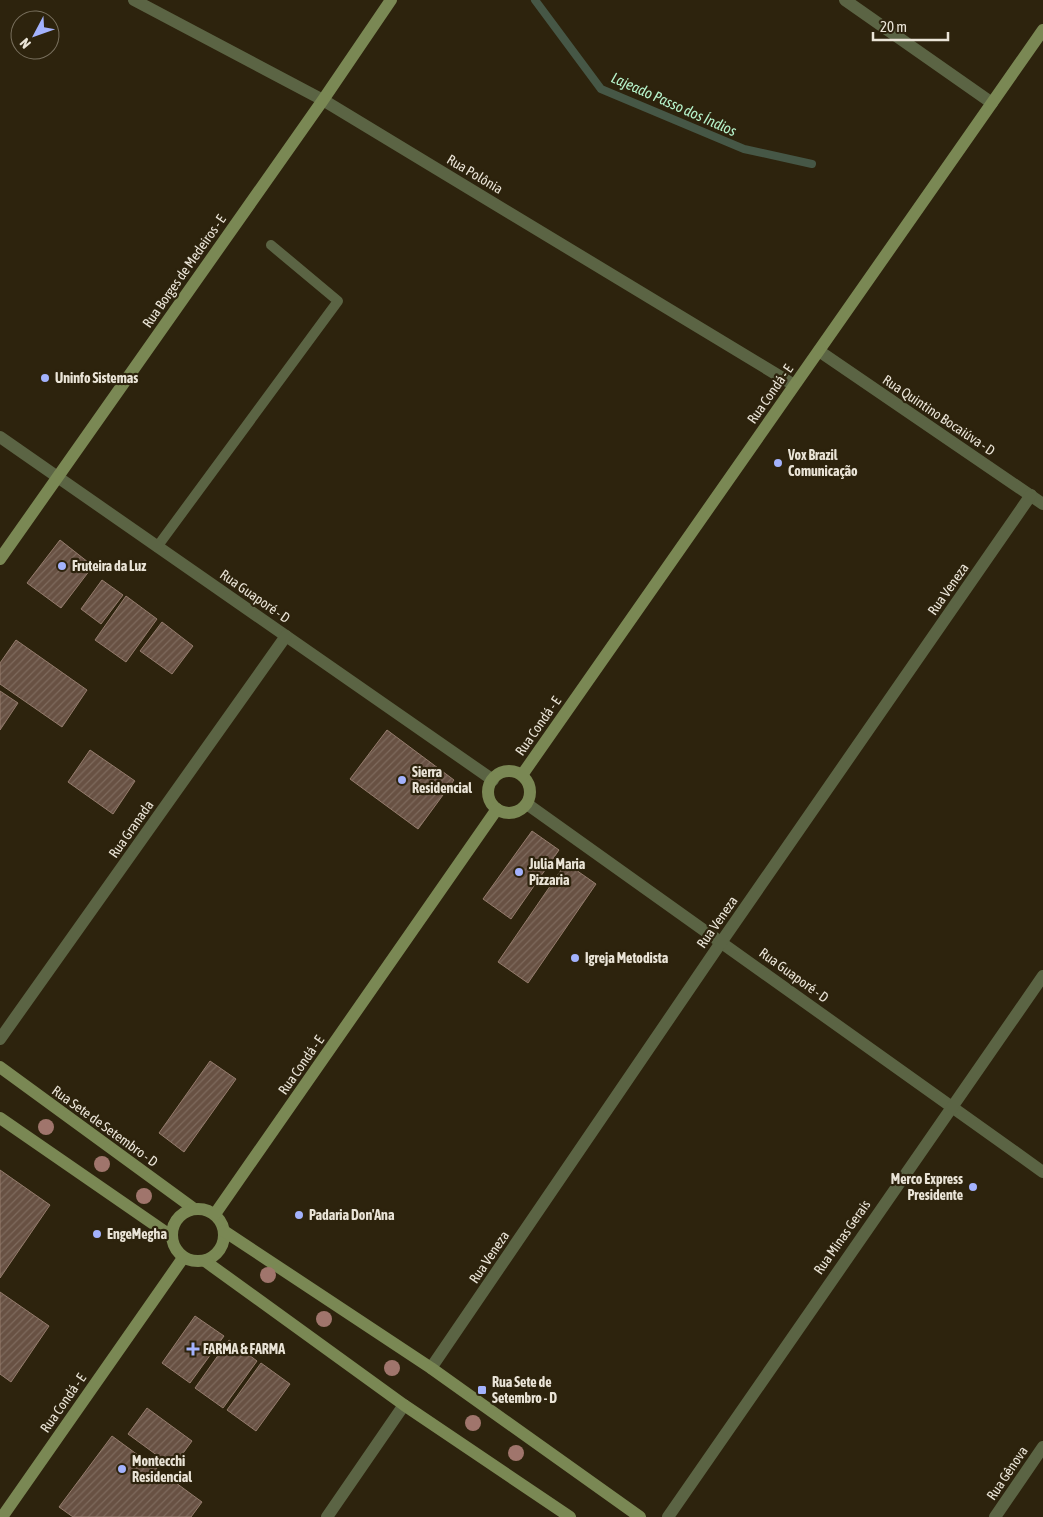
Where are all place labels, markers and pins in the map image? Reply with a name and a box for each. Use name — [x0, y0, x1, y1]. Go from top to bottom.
place label: Uninfo Sistemas — [55, 370, 138, 386]
marker: Uninfo Sistemas — [39, 372, 51, 384]
place label: Vox Brazil Comunicação — [787, 447, 858, 479]
marker: Vox Brazil Comunicação — [772, 457, 784, 469]
place label: Fruteira da Luz — [72, 558, 146, 574]
marker: Fruteira da Luz — [56, 560, 68, 572]
place label: Sierra Residencial — [412, 764, 472, 796]
marker: Sierra Residencial — [396, 774, 408, 786]
place label: Julia Maria Pizzaria — [528, 856, 586, 888]
marker: Julia Maria Pizzaria — [513, 866, 525, 878]
place label: Igreja Metodista — [585, 950, 669, 966]
marker: Igreja Metodista — [569, 952, 581, 964]
place label: Merco Express Presidente — [891, 1171, 963, 1203]
marker: Merco Express Presidente — [967, 1181, 979, 1193]
place label: Padaria Don'Ana — [309, 1207, 395, 1223]
marker: Padaria Don'Ana — [293, 1209, 305, 1221]
place label: EngeMegha — [107, 1226, 167, 1242]
marker: EngeMegha — [91, 1228, 103, 1240]
place label: FARMA & FARMA — [203, 1341, 285, 1357]
marker: FARMA & FARMA — [187, 1343, 199, 1355]
place label: Rua Sete de Setembro - D — [492, 1374, 557, 1406]
marker: Rua Sete de Setembro - D — [476, 1384, 488, 1396]
place label: Montecchi Residencial — [132, 1453, 192, 1485]
marker: Montecchi Residencial — [116, 1463, 128, 1475]

